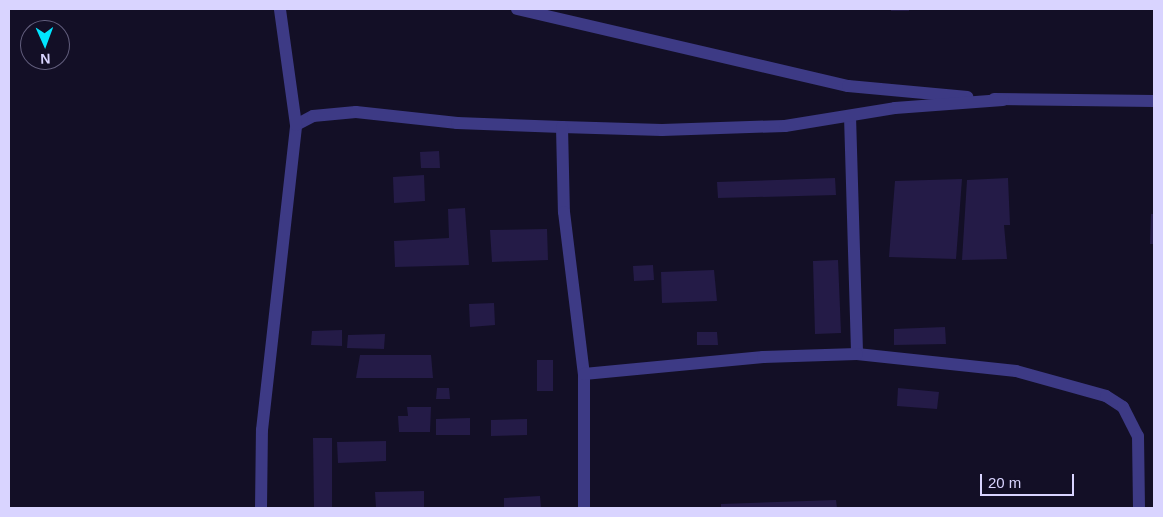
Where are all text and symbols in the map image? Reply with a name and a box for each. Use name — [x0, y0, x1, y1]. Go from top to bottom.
north arrow — [20, 20, 70, 70]
text: N — [40, 51, 51, 67]
scale bar — [983, 464, 1077, 496]
text: 20 m — [988, 474, 1021, 491]

